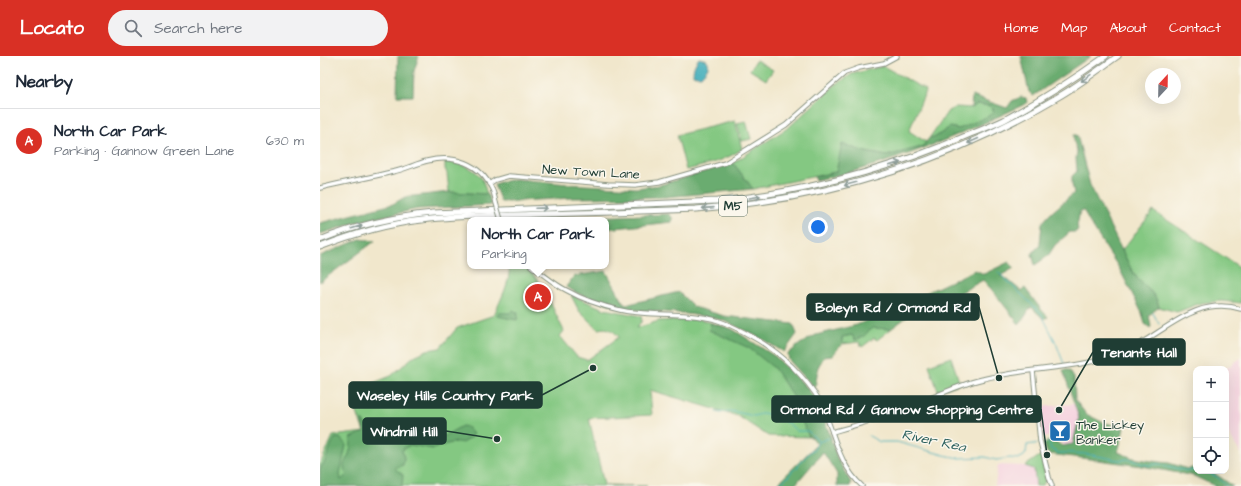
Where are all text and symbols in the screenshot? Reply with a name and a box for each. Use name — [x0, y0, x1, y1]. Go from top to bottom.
search box — [108, 10, 388, 46]
text: Locato — [20, 15, 84, 42]
icon: search — [122, 17, 144, 39]
text: Search here — [154, 18, 242, 39]
text: Home — [1004, 18, 1039, 38]
text: Map — [1061, 18, 1087, 38]
text: About — [1109, 18, 1147, 38]
text: Contact — [1169, 18, 1221, 38]
north arrow — [1145, 68, 1181, 104]
text: Nearby — [16, 70, 73, 94]
one-way arrow — [1081, 74, 1092, 82]
text: North Car Park — [54, 121, 167, 142]
text: A — [25, 132, 33, 150]
text: 630 m — [266, 132, 304, 150]
one-way arrow — [967, 138, 979, 146]
text: Parking · Gannow Green Lane — [54, 142, 234, 160]
street label: New Town Lane — [542, 160, 640, 184]
one-way arrow — [888, 160, 901, 167]
one-way arrow — [844, 181, 857, 188]
one-way arrow — [748, 193, 761, 201]
road number: M5 — [719, 196, 747, 216]
one-way arrow — [534, 204, 547, 211]
one-way arrow — [702, 205, 715, 212]
popup — [467, 217, 609, 269]
your location — [808, 217, 828, 237]
one-way arrow — [350, 223, 363, 230]
text: North Car Park — [482, 224, 594, 245]
text: Parking — [482, 245, 527, 263]
pin: A — [525, 282, 551, 312]
callout: Boleyn Rd / Ormond Rd — [807, 294, 979, 320]
text: Boleyn Rd / Ormond Rd — [815, 298, 972, 318]
callout: Tenants Hall — [1093, 339, 1185, 365]
text: Tenants Hall — [1100, 343, 1178, 363]
map controls — [1193, 366, 1229, 474]
button: + — [1193, 366, 1229, 402]
callout: Waseley Hills Country Park — [349, 382, 542, 408]
text: Waseley Hills Country Park — [356, 386, 534, 406]
callout: Ormond Rd / Gannow Shopping Centre — [772, 396, 1041, 422]
text: Ormond Rd / Gannow Shopping Centre — [781, 400, 1034, 421]
button: − — [1193, 402, 1229, 438]
place label: The Lickey Banker — [1076, 416, 1144, 449]
callout: Windmill Hill — [363, 418, 446, 444]
bar icon: The Lickey Banker — [1047, 418, 1073, 444]
text: Windmill Hill — [369, 422, 439, 442]
water label: River Rea — [900, 424, 968, 458]
button: locate — [1193, 438, 1229, 474]

